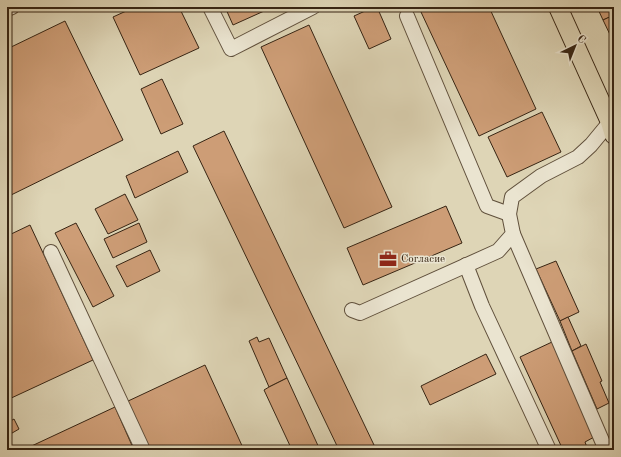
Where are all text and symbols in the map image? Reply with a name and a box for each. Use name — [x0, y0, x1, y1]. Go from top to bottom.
north arrow — [555, 26, 595, 66]
text: С — [574, 33, 587, 46]
office icon: Согласие — [378, 249, 398, 269]
place label: Согласие — [401, 254, 445, 265]

